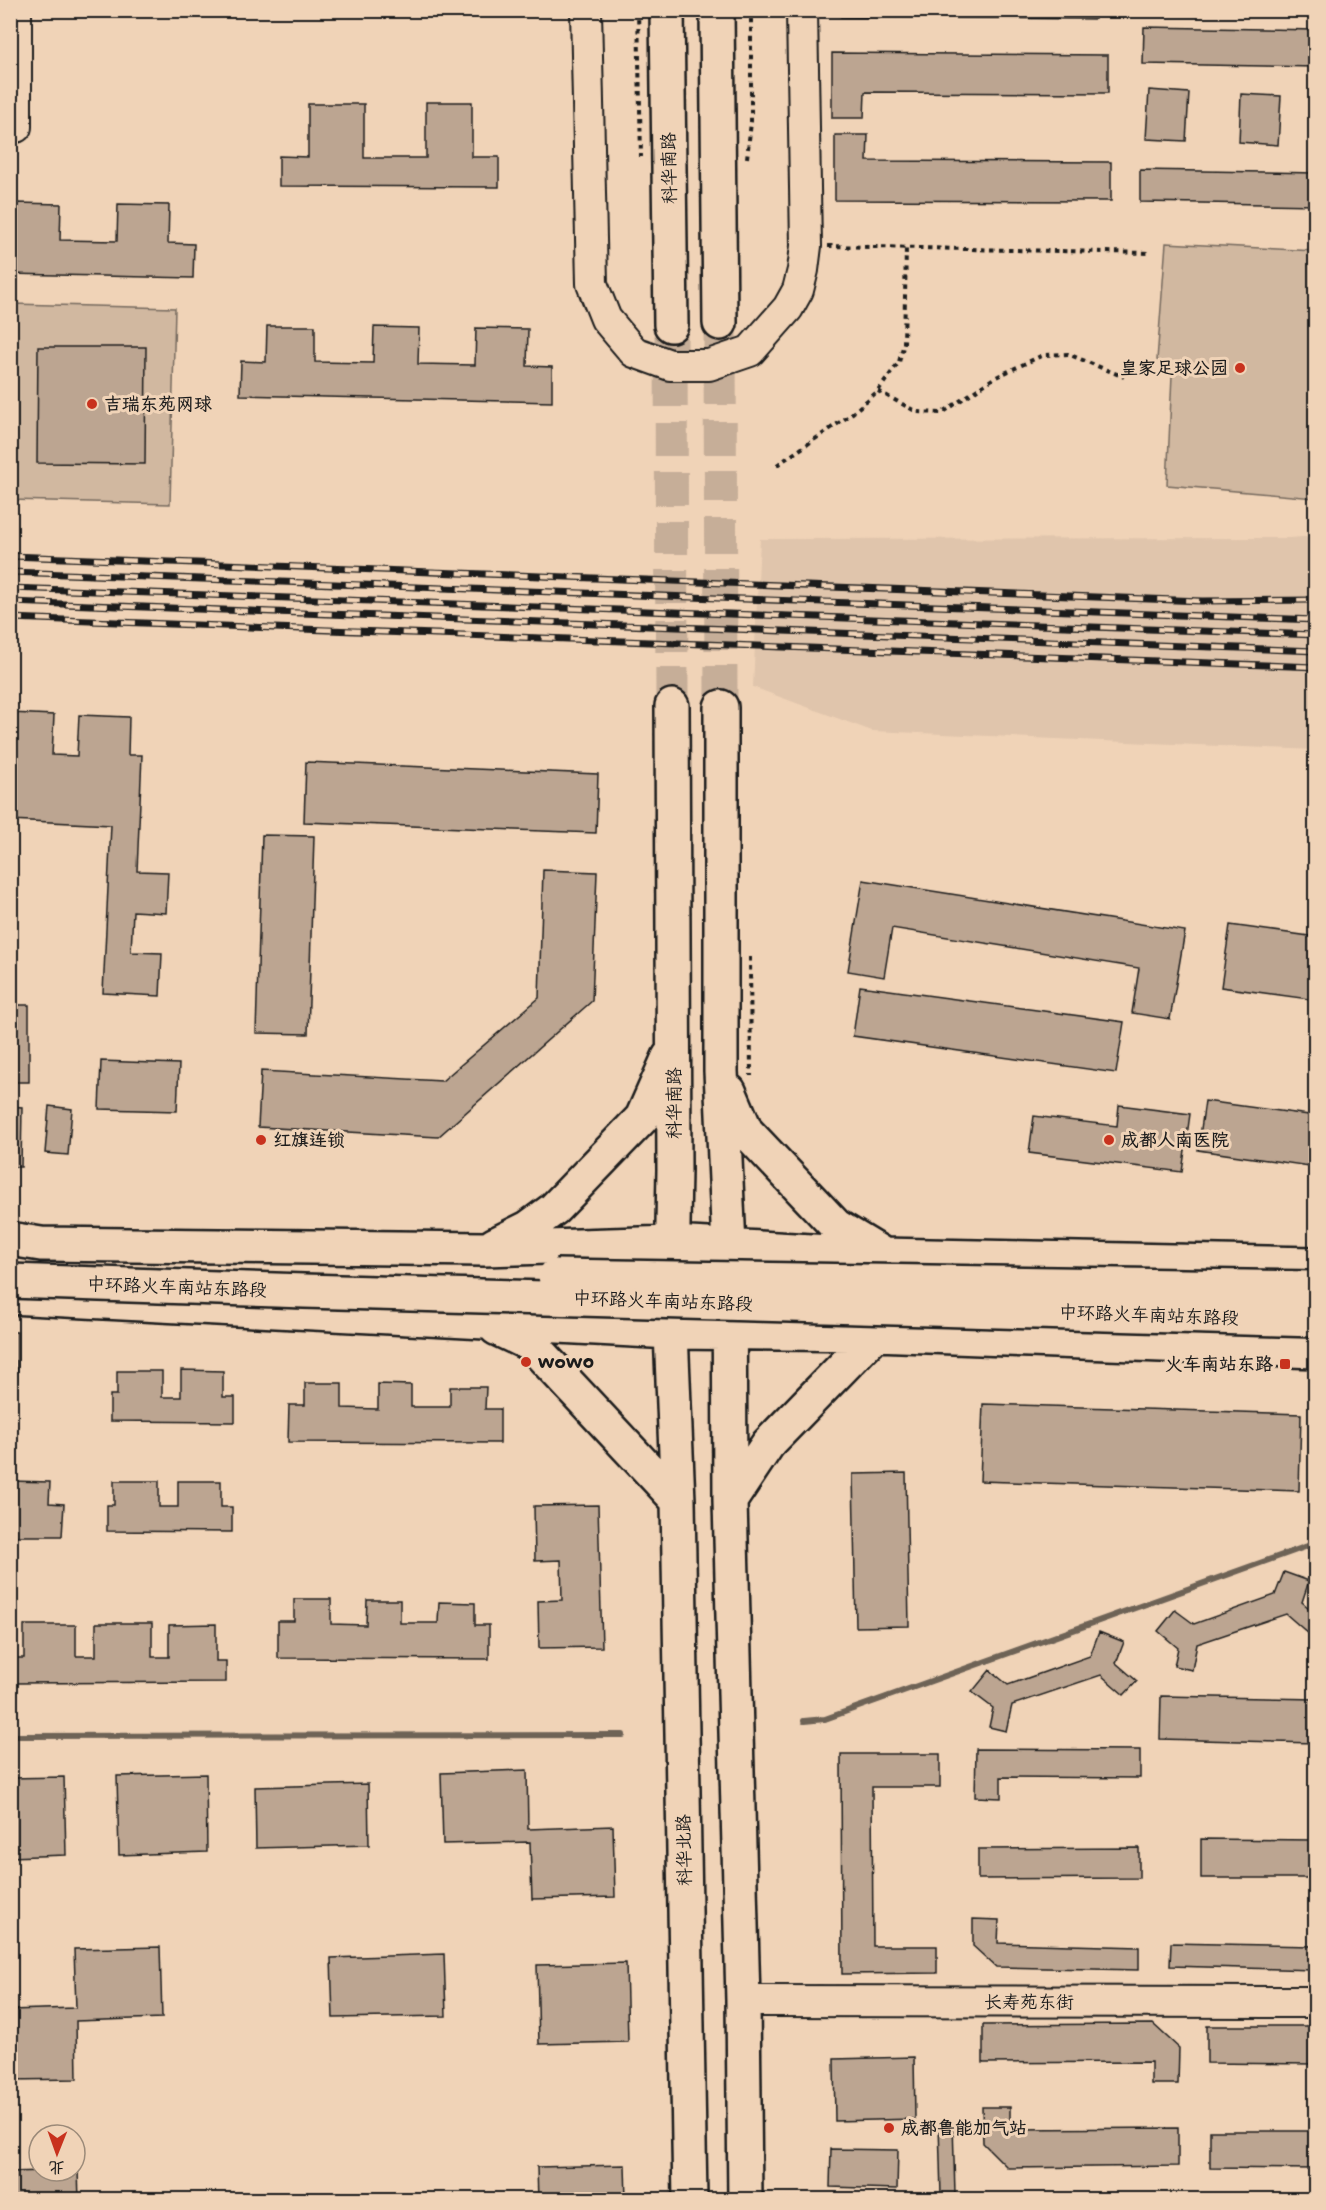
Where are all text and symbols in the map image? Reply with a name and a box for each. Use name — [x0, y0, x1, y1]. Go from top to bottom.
street label: 科华南路 — [656, 132, 682, 204]
place label: 皇家足球公园 — [1120, 356, 1228, 380]
marker: 皇家足球公园 — [1233, 361, 1247, 375]
place label: 吉瑞东苑网球 — [104, 392, 212, 416]
marker: 吉瑞东苑网球 — [85, 397, 99, 411]
street label: 科华南路 — [662, 1067, 686, 1139]
place label: 红旗连锁 — [273, 1128, 345, 1152]
place label: 成都人南医院 — [1121, 1128, 1229, 1152]
marker: 红旗连锁 — [254, 1133, 268, 1147]
marker: 成都人南医院 — [1102, 1133, 1116, 1147]
street label: 中环路火车南站东路段 — [87, 1272, 267, 1302]
street label: 中环路火车南站东路段 — [573, 1286, 753, 1316]
street label: 中环路火车南站东路段 — [1059, 1300, 1239, 1330]
place label: wowo — [538, 1350, 594, 1374]
place label: 火车南站东路 — [1165, 1352, 1273, 1376]
marker: wowo — [519, 1355, 533, 1369]
marker: 火车南站东路 — [1278, 1357, 1292, 1371]
street label: 科华北路 — [671, 1814, 697, 1886]
street label: 长寿苑东街 — [984, 1990, 1074, 2014]
place label: 成都鲁能加气站 — [901, 2116, 1027, 2140]
marker: 成都鲁能加气站 — [882, 2121, 896, 2135]
north arrow — [27, 2123, 87, 2183]
text: 北 — [49, 2157, 65, 2178]

